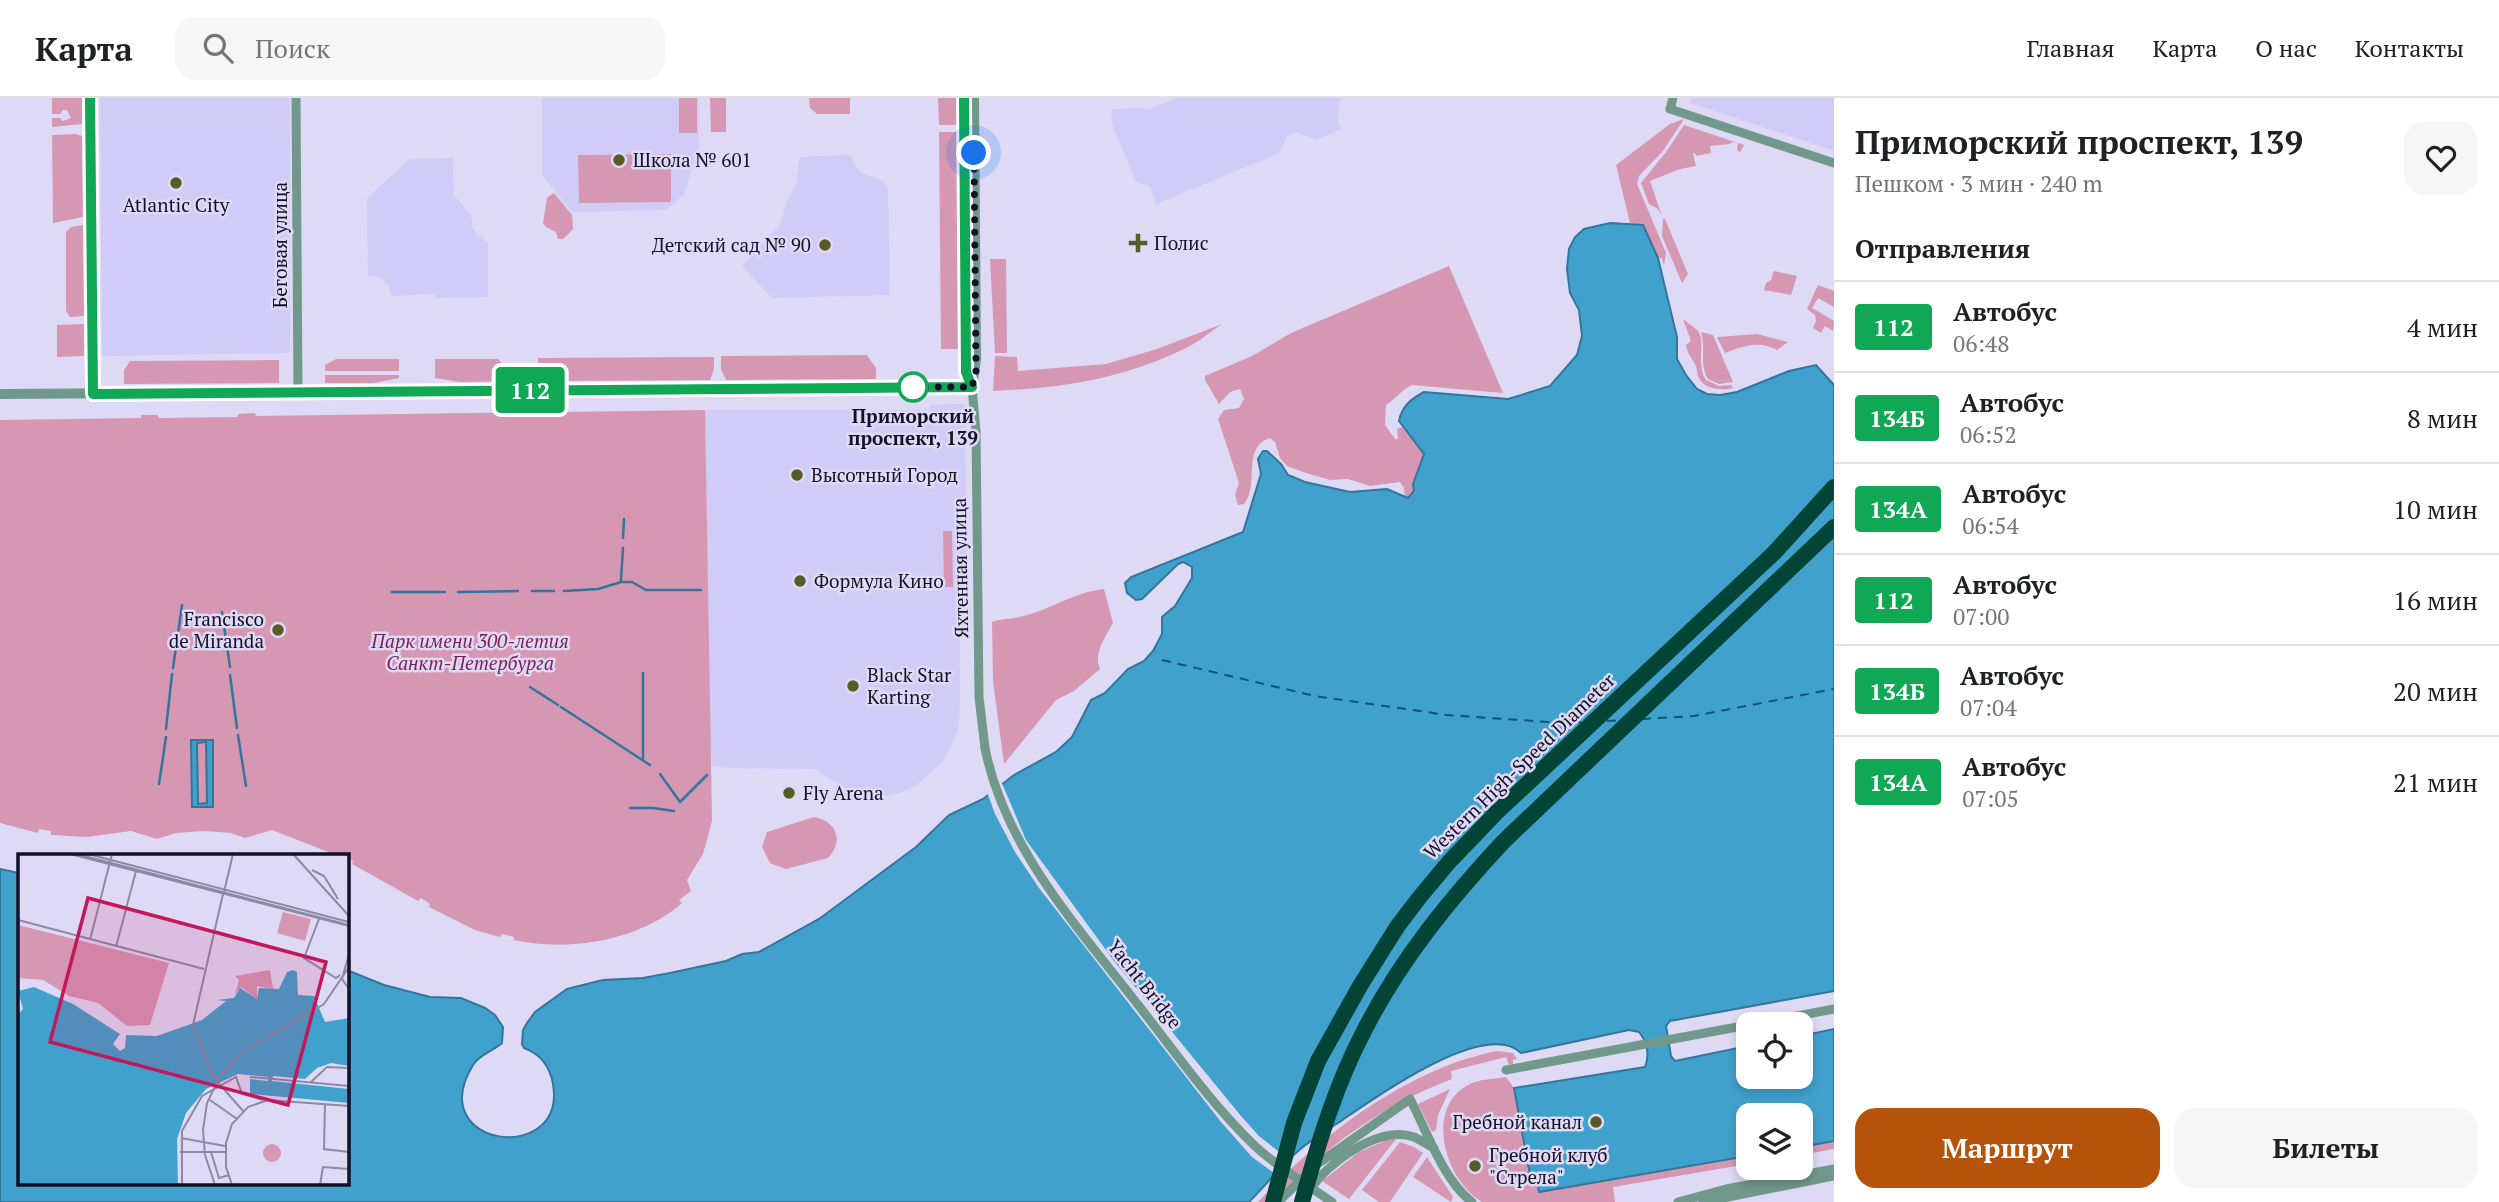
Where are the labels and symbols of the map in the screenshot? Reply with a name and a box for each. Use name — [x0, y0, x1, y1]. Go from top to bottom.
your location — [956, 135, 991, 170]
place label: Школа № 601 — [633, 147, 752, 172]
marker: Школа № 601 — [611, 152, 627, 168]
marker: Atlantic City — [168, 175, 184, 191]
street label: Беговая улица — [267, 181, 292, 308]
place label: Atlantic City — [123, 192, 230, 217]
place label: Полис — [1154, 230, 1209, 255]
place label: Детский сад № 90 — [652, 232, 811, 257]
marker: Полис — [1128, 233, 1148, 253]
marker: Детский сад № 90 — [817, 237, 833, 253]
line badge: 112 — [490, 367, 570, 413]
marker: Приморский проспект, 139 — [898, 372, 928, 402]
place label: Приморский проспект, 139 — [848, 403, 978, 450]
place label: Высотный Город — [811, 462, 958, 487]
marker: Высотный Город — [789, 467, 805, 483]
street label: Яхтенная улица — [946, 497, 973, 639]
place label: Формула Кино — [814, 568, 944, 593]
marker: Формула Кино — [792, 573, 808, 589]
place label: Francisco de Miranda — [169, 606, 264, 653]
marker: Francisco de Miranda — [270, 622, 286, 638]
park label: Парк имени 300-летия Санкт-Петербурга — [370, 628, 569, 675]
place label: Black Star Karting — [867, 662, 952, 709]
street label: Western High-Speed Diameter — [1418, 667, 1620, 864]
marker: Black Star Karting — [845, 678, 861, 694]
place label: Fly Arena — [803, 780, 884, 805]
marker: Fly Arena — [781, 785, 797, 801]
inset map — [18, 854, 348, 1184]
street label: Yacht Bridge — [1103, 934, 1188, 1033]
place label: Гребной канал — [1452, 1109, 1582, 1134]
marker: Гребной канал — [1588, 1114, 1604, 1130]
place label: Гребной клуб "Стрела" — [1489, 1142, 1608, 1189]
marker: Гребной клуб "Стрела" — [1467, 1158, 1483, 1174]

